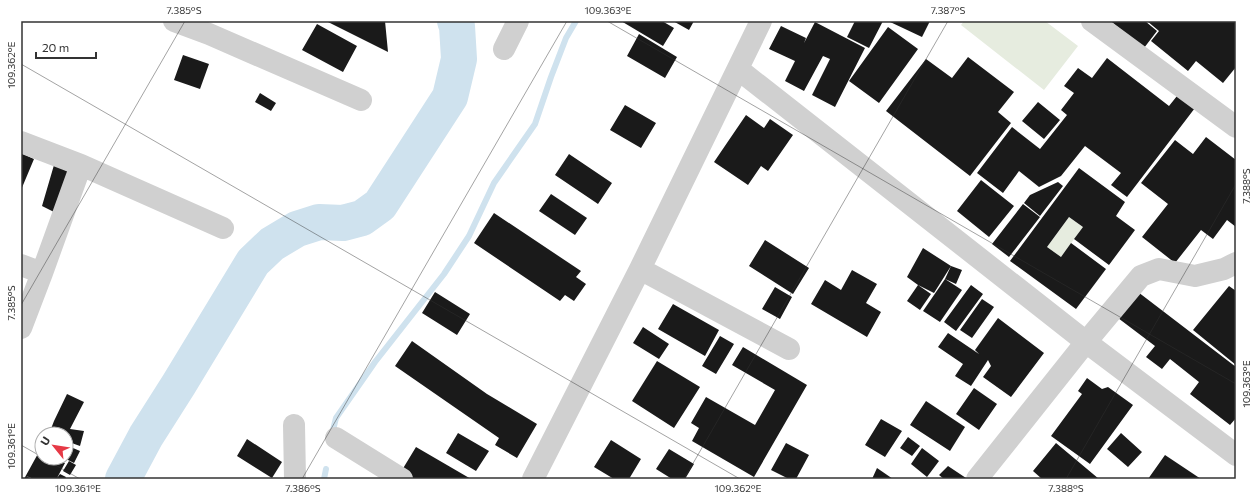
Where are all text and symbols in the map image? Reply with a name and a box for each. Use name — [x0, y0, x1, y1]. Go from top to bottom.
text: 7.385°S — [166, 4, 202, 16]
text: 109.363°E — [584, 4, 632, 16]
text: 7.387°S — [931, 4, 965, 16]
scale bar — [36, 34, 96, 60]
text: 20 m — [42, 40, 69, 54]
text: 109.362°E — [5, 41, 17, 89]
text: 7.388°S — [1240, 168, 1252, 204]
text: 7.385°S — [5, 285, 17, 321]
text: 109.363°E — [1240, 360, 1252, 408]
text: 109.361°E — [5, 423, 17, 469]
north arrow — [34, 426, 74, 466]
text: U — [37, 434, 53, 447]
text: 109.361°E — [55, 482, 101, 494]
text: 7.386°S — [285, 482, 321, 494]
text: 109.362°E — [714, 482, 762, 494]
text: 7.388°S — [1048, 482, 1084, 494]

